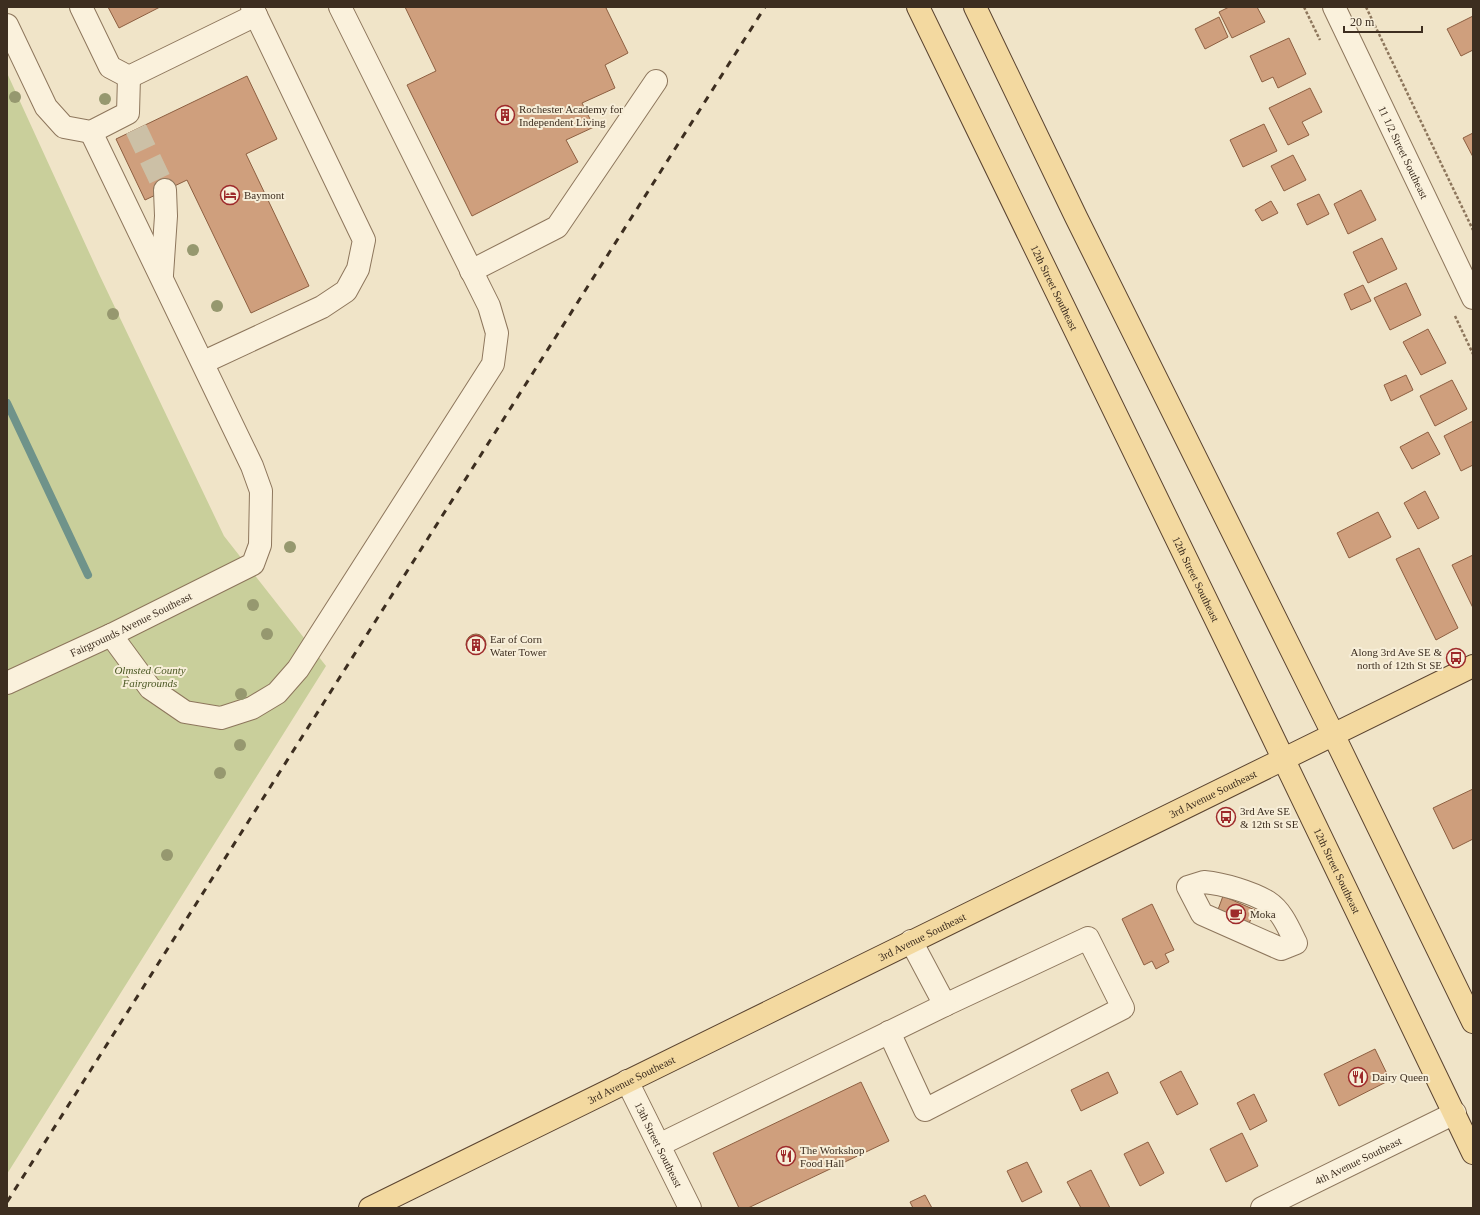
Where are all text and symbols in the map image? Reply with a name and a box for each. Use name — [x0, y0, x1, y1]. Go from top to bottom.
scale bar — [1344, 8, 1422, 34]
text: 20 m — [1350, 15, 1375, 29]
place label: Rochester Academy for Independent Living — [519, 103, 623, 128]
building icon: Rochester Academy for Independent Living — [494, 104, 516, 126]
street label: 11 1/2 Street Southeast — [1376, 104, 1431, 201]
hotel icon: Baymont — [219, 184, 241, 206]
place label: Baymont — [244, 189, 284, 201]
street label: 12th Street Southeast — [1029, 243, 1080, 332]
street label: 12th Street Southeast — [1170, 534, 1222, 624]
street label: Fairgrounds Avenue Southeast — [68, 590, 194, 659]
place label: Ear of Corn Water Tower — [490, 633, 547, 658]
building icon: Ear of Corn Water Tower — [465, 634, 487, 656]
place label: Along 3rd Ave SE & north of 12th St SE — [1351, 646, 1442, 671]
bus stop icon: Along 3rd Ave SE & north of 12th St SE — [1445, 647, 1467, 669]
park label: Olmsted County Fairgrounds — [114, 664, 186, 689]
street label: 3rd Avenue Southeast — [1167, 767, 1258, 820]
place label: 3rd Ave SE & 12th St SE — [1240, 805, 1299, 830]
bus stop icon: 3rd Ave SE & 12th St SE — [1215, 806, 1237, 828]
street label: 12th Street Southeast — [1311, 826, 1363, 915]
cafe icon: Moka — [1225, 903, 1247, 925]
place label: Moka — [1250, 908, 1276, 920]
street label: 3rd Avenue Southeast — [876, 910, 968, 963]
street label: 3rd Avenue Southeast — [586, 1053, 677, 1106]
restaurant icon: Dairy Queen — [1347, 1066, 1369, 1088]
place label: Dairy Queen — [1372, 1071, 1429, 1083]
street label: 13th Street Southeast — [632, 1100, 685, 1189]
street label: 4th Avenue Southeast — [1313, 1134, 1403, 1187]
place label: The Workshop Food Hall — [800, 1144, 865, 1169]
restaurant icon: The Workshop Food Hall — [775, 1145, 797, 1167]

